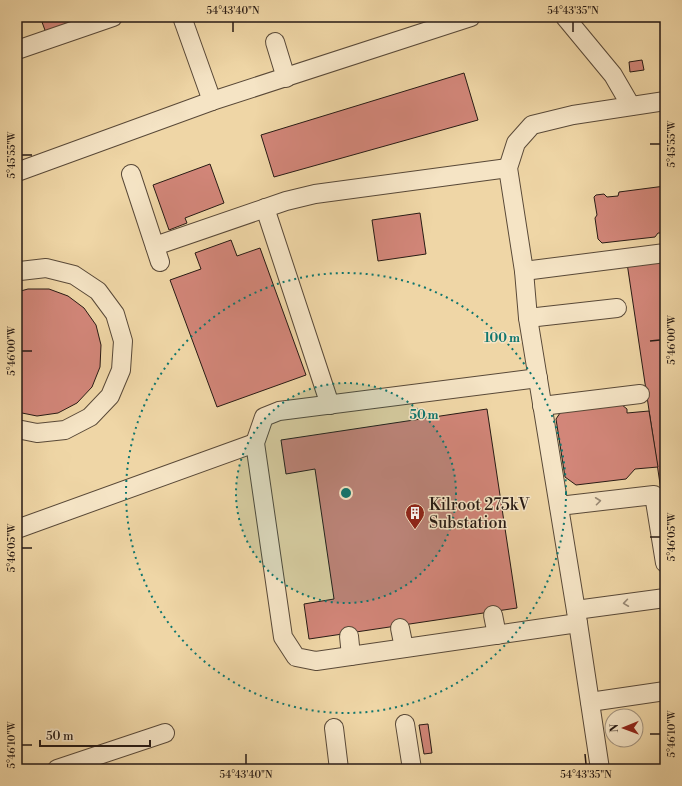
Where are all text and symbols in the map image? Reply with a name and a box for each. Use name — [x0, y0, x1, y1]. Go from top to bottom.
text: 54°43'40"N — [207, 5, 260, 17]
text: 54°43'35"N — [547, 5, 599, 17]
text: 5°45'55"W — [666, 120, 678, 167]
text: 5°45'55"W — [6, 131, 18, 178]
text: 5°46'00"W — [666, 314, 678, 365]
text: 5°46'00"W — [6, 325, 18, 376]
text: 100 m — [484, 331, 520, 346]
text: 50 m — [409, 408, 439, 423]
centre of rings — [339, 486, 353, 500]
place label: Kilroot 275kV Substation — [429, 495, 530, 533]
one-way arrow — [595, 497, 601, 506]
building icon: Kilroot 275kV Substation — [404, 502, 426, 530]
text: 5°46'05"W — [666, 512, 678, 561]
text: 5°46'05"W — [6, 523, 18, 572]
one-way arrow — [623, 598, 629, 607]
north arrow — [604, 708, 644, 748]
text: 5°46'10"W — [666, 710, 678, 758]
text: 5°46'10"W — [6, 721, 18, 769]
scale bar — [40, 722, 150, 748]
text: N — [608, 723, 622, 733]
text: 50 m — [46, 729, 74, 744]
text: 54°43'40"N — [220, 769, 273, 781]
text: 54°43'35"N — [560, 769, 612, 781]

